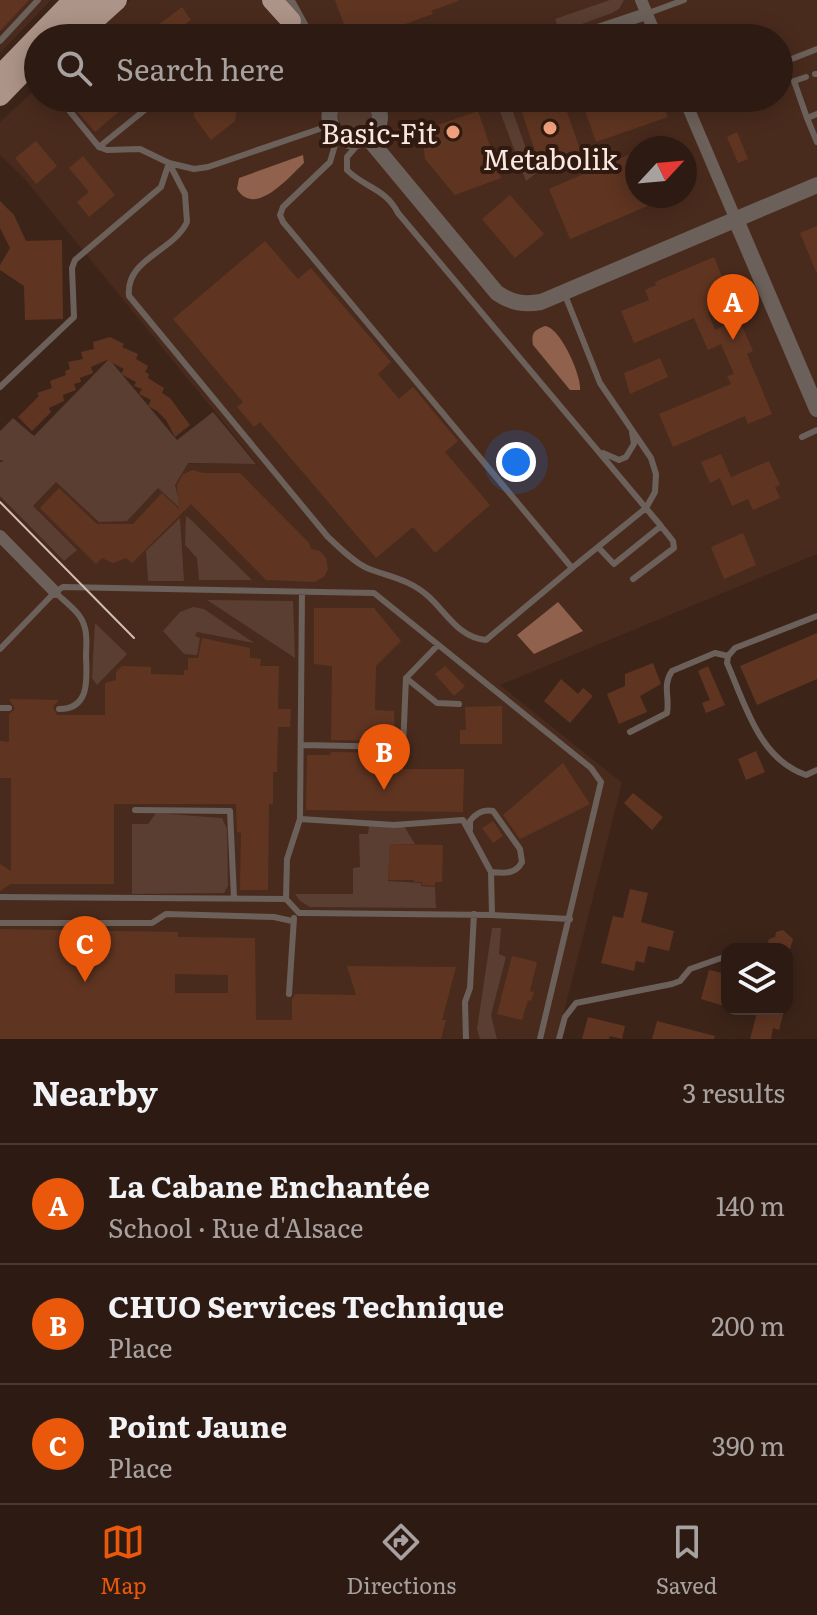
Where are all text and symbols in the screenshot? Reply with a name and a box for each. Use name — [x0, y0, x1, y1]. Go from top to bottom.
search box — [24, 24, 793, 112]
icon: search — [52, 46, 96, 90]
text: Search here — [116, 46, 284, 90]
place label: Basic-Fit — [321, 111, 438, 153]
marker: Metabolik — [541, 119, 559, 137]
marker: Basic-Fit — [444, 123, 462, 141]
north arrow — [625, 136, 697, 208]
place label: Metabolik — [482, 137, 619, 179]
pin: A — [707, 274, 759, 340]
your location — [496, 442, 536, 482]
pin: B — [358, 724, 410, 790]
pin: C — [59, 916, 111, 982]
map controls — [721, 943, 793, 1015]
button: layers — [721, 943, 793, 1015]
text: Nearby — [32, 1066, 158, 1116]
text: 3 results — [682, 1072, 785, 1111]
text: La Cabane Enchantée — [108, 1163, 430, 1207]
text: A — [48, 1185, 68, 1224]
text: 140 m — [716, 1185, 785, 1224]
text: School · Rue d'Alsace — [108, 1207, 364, 1246]
text: CHUO Services Technique — [108, 1283, 504, 1327]
text: B — [49, 1305, 67, 1344]
text: 200 m — [711, 1305, 785, 1344]
text: Place — [108, 1327, 173, 1366]
text: Point Jaune — [108, 1403, 287, 1447]
text: C — [49, 1425, 67, 1464]
text: 390 m — [712, 1425, 785, 1464]
text: Place — [108, 1447, 173, 1486]
tab: Map — [100, 1520, 147, 1601]
tab: Directions — [346, 1520, 456, 1601]
tab: Saved — [656, 1520, 717, 1601]

